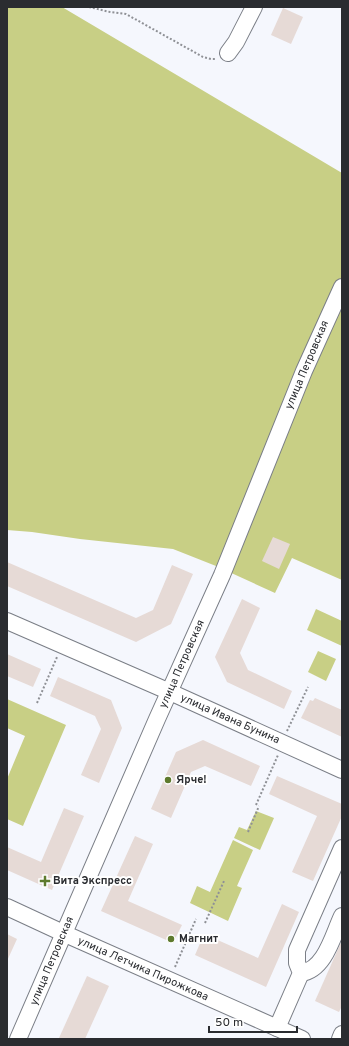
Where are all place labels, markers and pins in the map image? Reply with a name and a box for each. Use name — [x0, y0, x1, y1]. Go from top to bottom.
place label: Ярче! — [176, 773, 207, 787]
marker: Ярче! — [163, 775, 173, 785]
place label: Вита Экспресс — [53, 874, 132, 888]
marker: Вита Экспресс — [40, 876, 50, 886]
place label: Магнит — [179, 932, 218, 946]
marker: Магнит — [166, 934, 176, 944]

